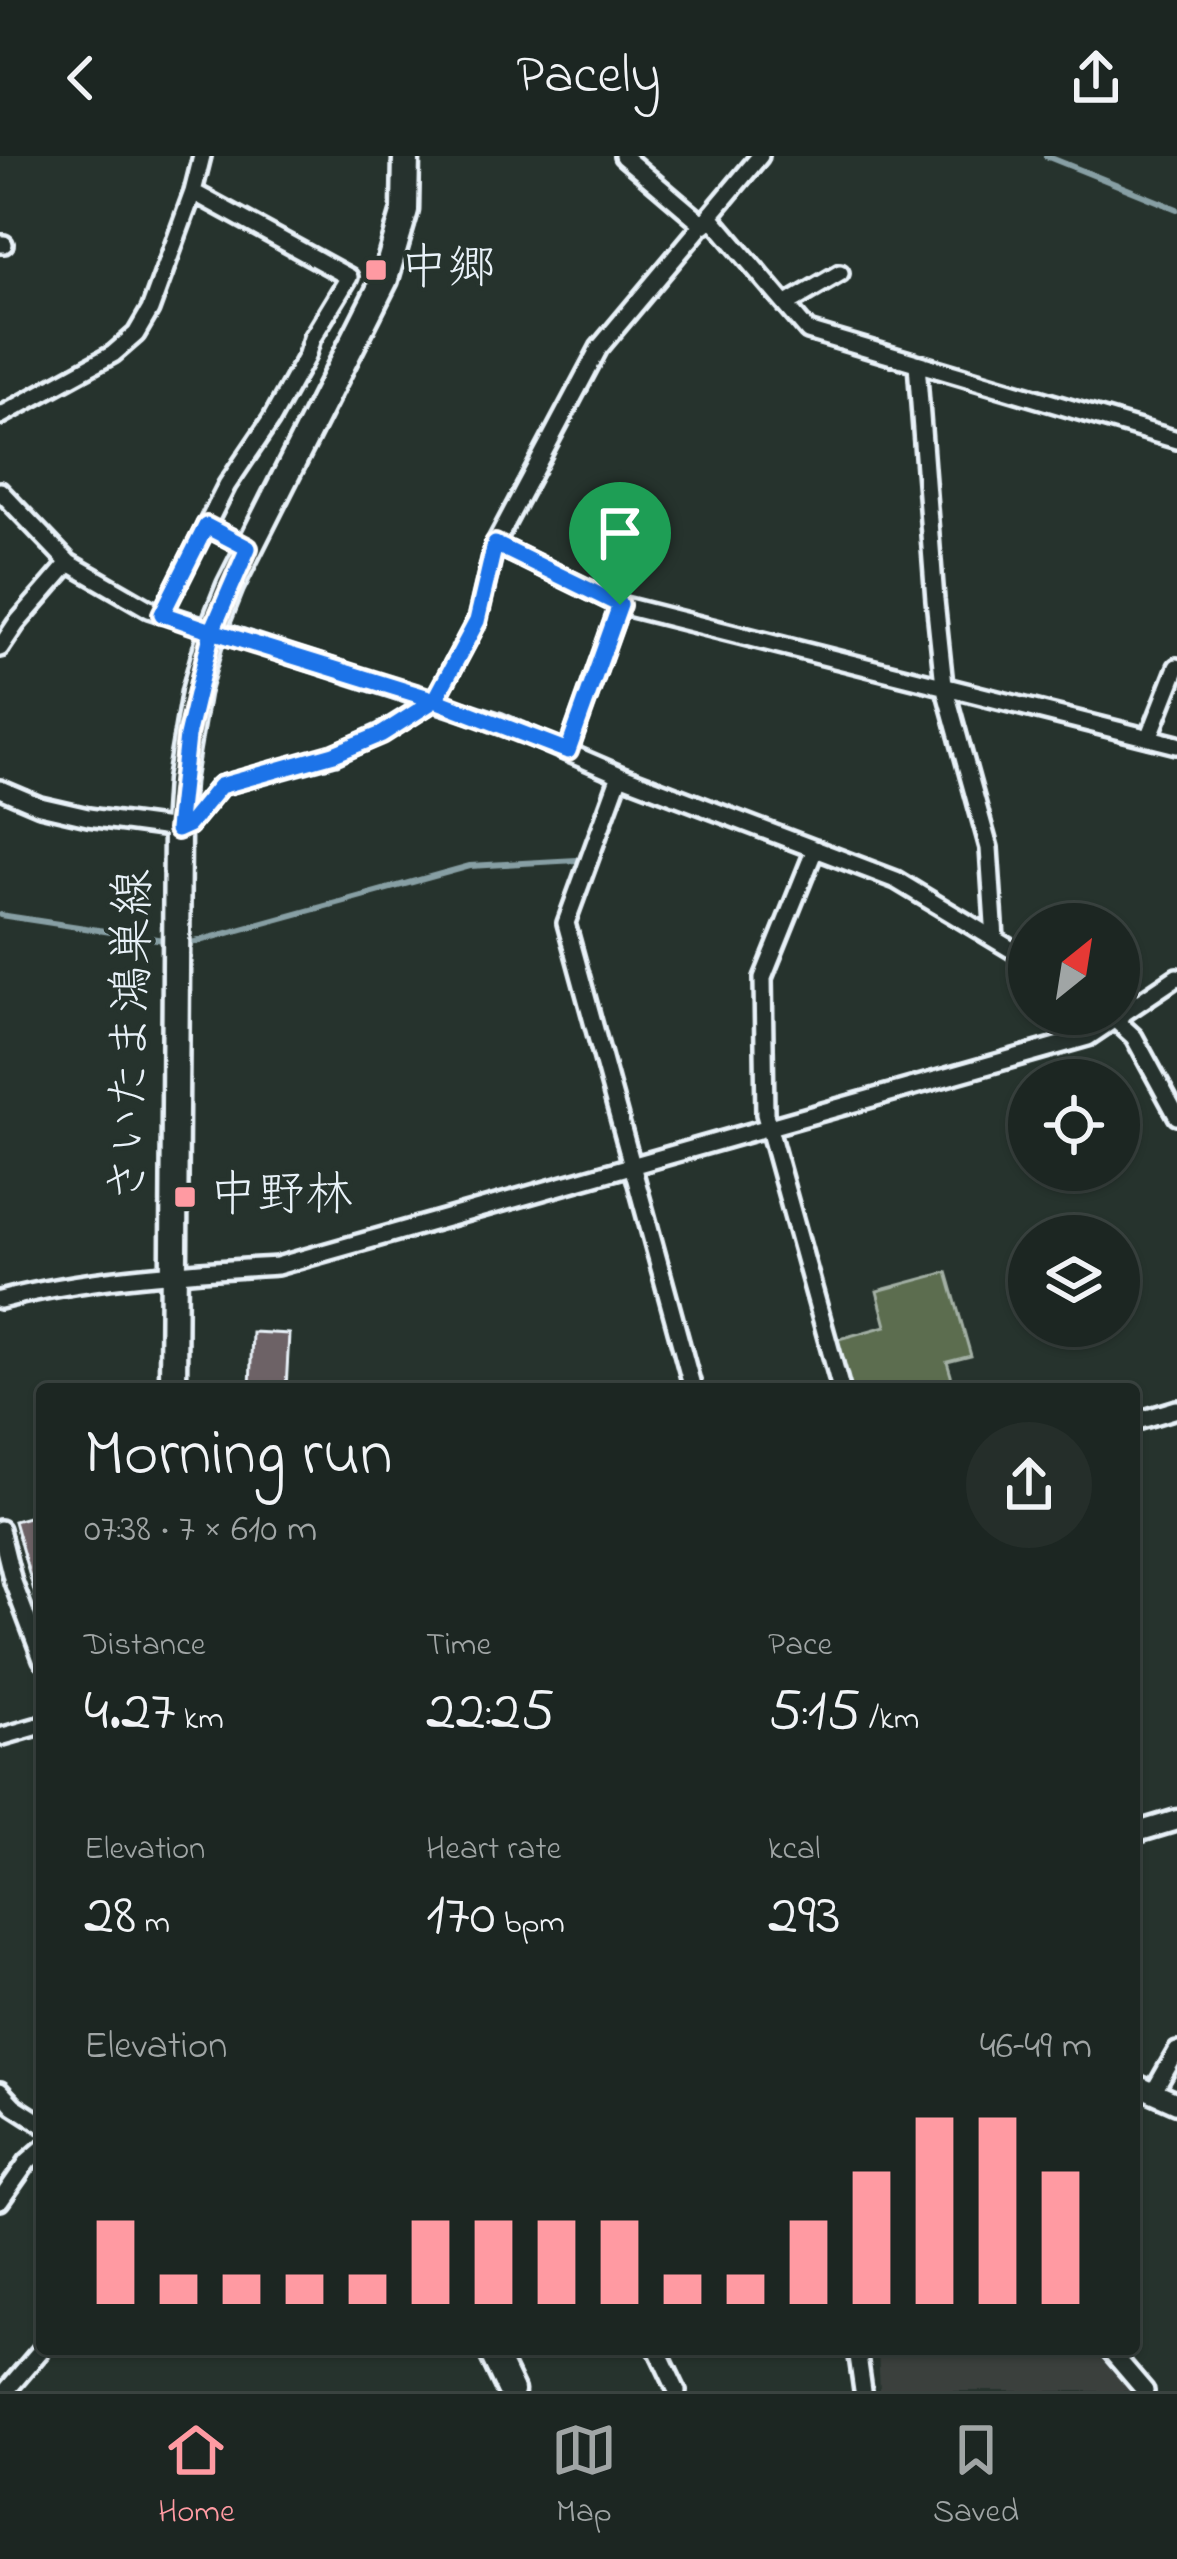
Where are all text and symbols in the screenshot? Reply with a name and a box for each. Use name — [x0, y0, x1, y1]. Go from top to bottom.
text: Pacely — [516, 39, 661, 117]
icon: back — [48, 45, 114, 111]
icon: share — [1063, 45, 1129, 111]
place label: 中郷 — [400, 235, 496, 305]
marker: 中郷 — [363, 257, 389, 283]
pin — [569, 482, 671, 605]
icon: arrive — [587, 500, 653, 566]
street label: さいたま鴻巣線 — [95, 868, 171, 1204]
north arrow — [1008, 903, 1140, 1035]
map controls — [1008, 903, 1140, 1347]
button: locate — [1008, 1059, 1140, 1191]
place label: 中野林 — [209, 1162, 353, 1232]
marker: 中野林 — [172, 1184, 198, 1210]
button: layers — [1008, 1215, 1140, 1347]
text: Morning run — [84, 1409, 393, 1505]
button: share — [966, 1422, 1092, 1548]
text: 07:38 · 7 × 610 m — [84, 1502, 317, 1559]
text: Distance — [84, 1622, 206, 1670]
text: Time — [426, 1622, 491, 1670]
text: Pace — [768, 1622, 832, 1670]
text: 4.27 — [84, 1670, 176, 1757]
text: 22:25 — [426, 1670, 555, 1757]
text: 5:15 — [768, 1670, 861, 1757]
text: km — [176, 1696, 224, 1744]
text: /km — [861, 1696, 919, 1744]
text: Elevation — [84, 1826, 205, 1874]
text: Heart rate — [426, 1826, 561, 1874]
text: kcal — [768, 1826, 820, 1874]
text: 28 — [84, 1874, 136, 1961]
text: 170 — [426, 1874, 496, 1961]
text: 293 — [768, 1874, 841, 1961]
text: m — [136, 1900, 170, 1948]
text: bpm — [496, 1900, 565, 1948]
text: Elevation — [84, 2019, 227, 2076]
text: 46–49 m — [980, 2019, 1092, 2076]
tab: Home — [158, 2417, 235, 2537]
tab: Map — [551, 2417, 617, 2537]
tab: Saved — [933, 2417, 1019, 2537]

